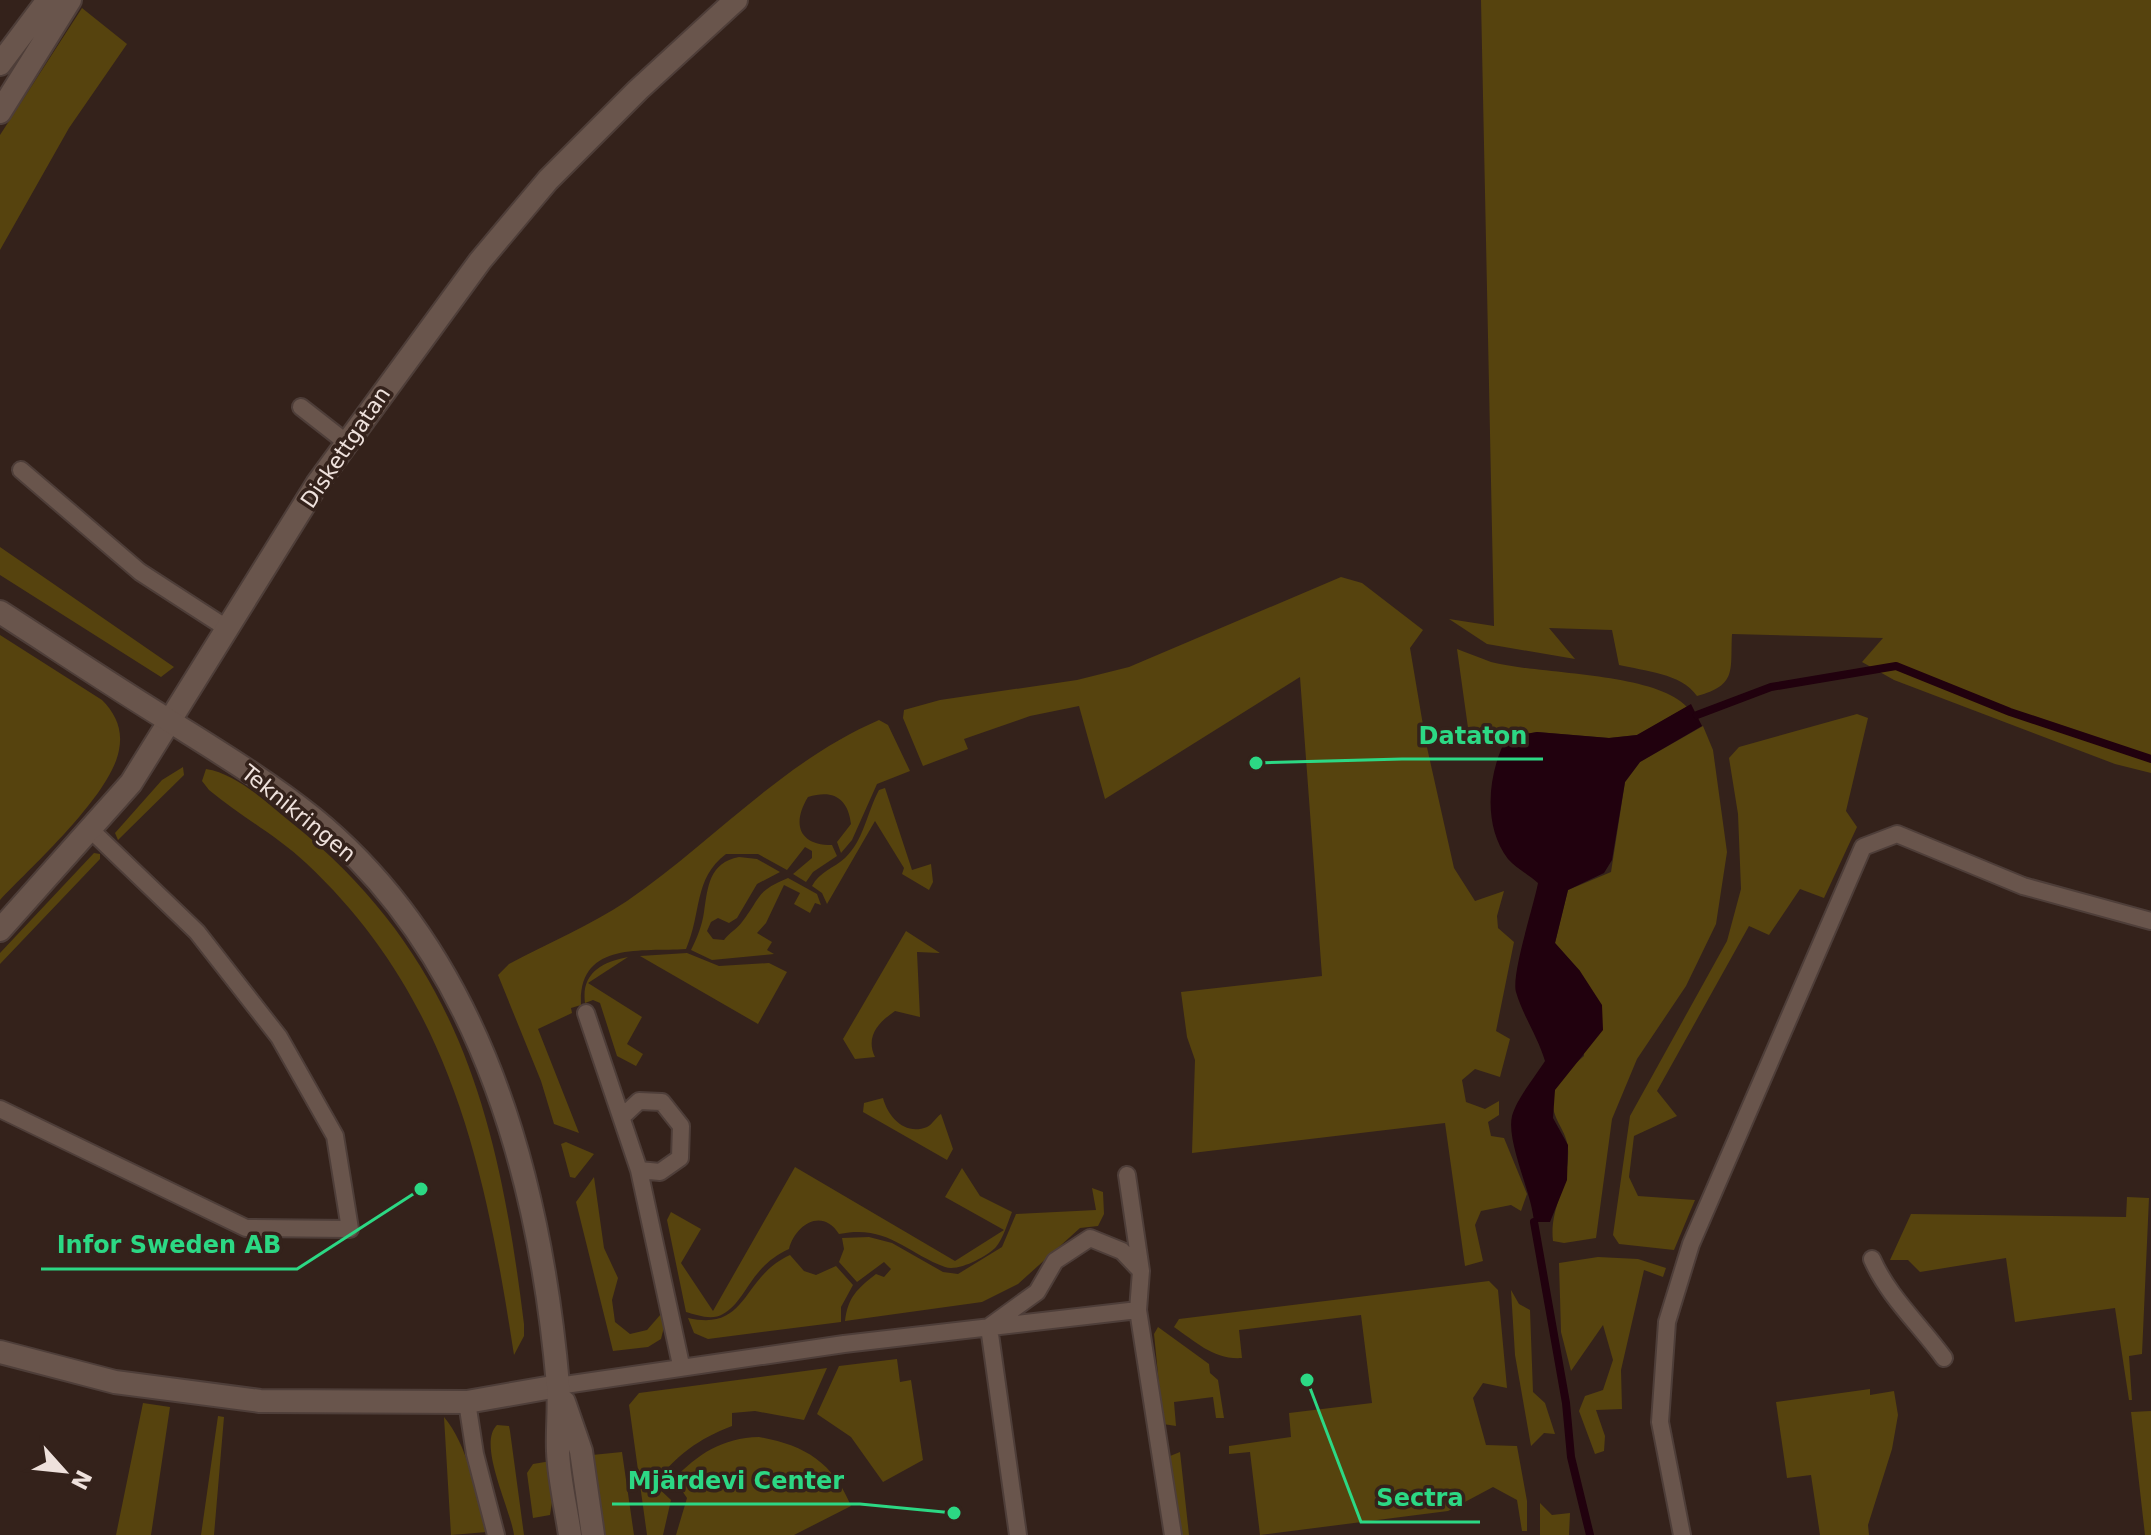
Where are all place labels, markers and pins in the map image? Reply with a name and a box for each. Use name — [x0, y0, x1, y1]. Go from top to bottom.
callout: Dataton — [1402, 711, 1543, 759]
callout: Infor Sweden AB — [41, 1221, 297, 1269]
callout: Mjärdevi Center — [612, 1456, 860, 1504]
callout: Sectra — [1361, 1474, 1480, 1522]

